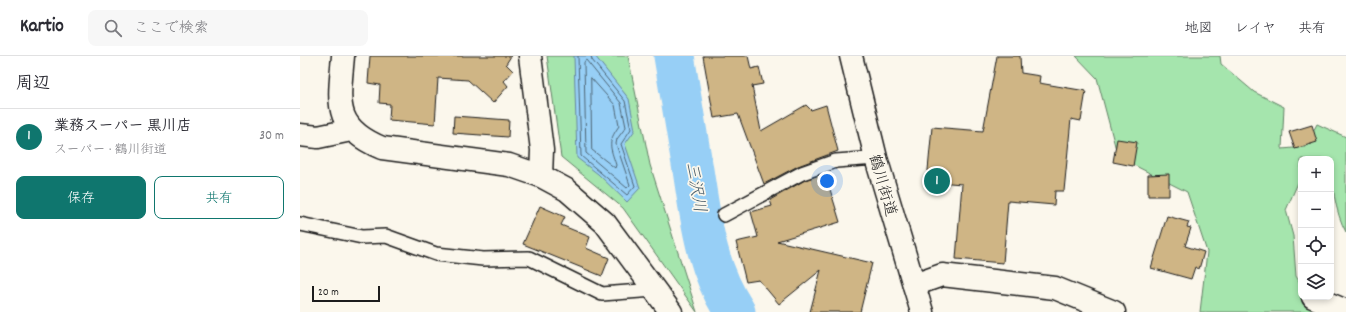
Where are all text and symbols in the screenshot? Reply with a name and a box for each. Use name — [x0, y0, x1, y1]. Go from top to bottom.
search box — [88, 10, 368, 46]
text: Kartio — [20, 14, 64, 41]
icon: search — [102, 17, 124, 39]
text: ここで検索 — [134, 18, 209, 40]
text: 地図 — [1185, 19, 1213, 39]
text: レイヤ — [1235, 19, 1276, 39]
text: 共有 — [1298, 19, 1326, 39]
text: 周辺 — [16, 73, 50, 97]
text: 業務スーパー 黒川店 — [54, 116, 192, 138]
text: 1 — [28, 127, 30, 146]
text: 30 m — [259, 127, 284, 146]
text: スーパー · 鶴川街道 — [54, 141, 166, 160]
street label: 鶴川街道 — [862, 152, 901, 220]
map controls — [1298, 156, 1334, 300]
button: + — [1298, 156, 1334, 192]
water label: 三沢川 — [678, 160, 710, 215]
pin: 1 — [924, 166, 950, 196]
your location — [817, 171, 837, 191]
button: 保存 — [16, 176, 146, 219]
button: 共有 — [154, 176, 284, 219]
button: − — [1298, 192, 1334, 228]
button: locate — [1298, 228, 1334, 264]
button: layers — [1298, 264, 1334, 300]
scale bar — [312, 284, 380, 303]
text: 20 m — [318, 285, 339, 301]

